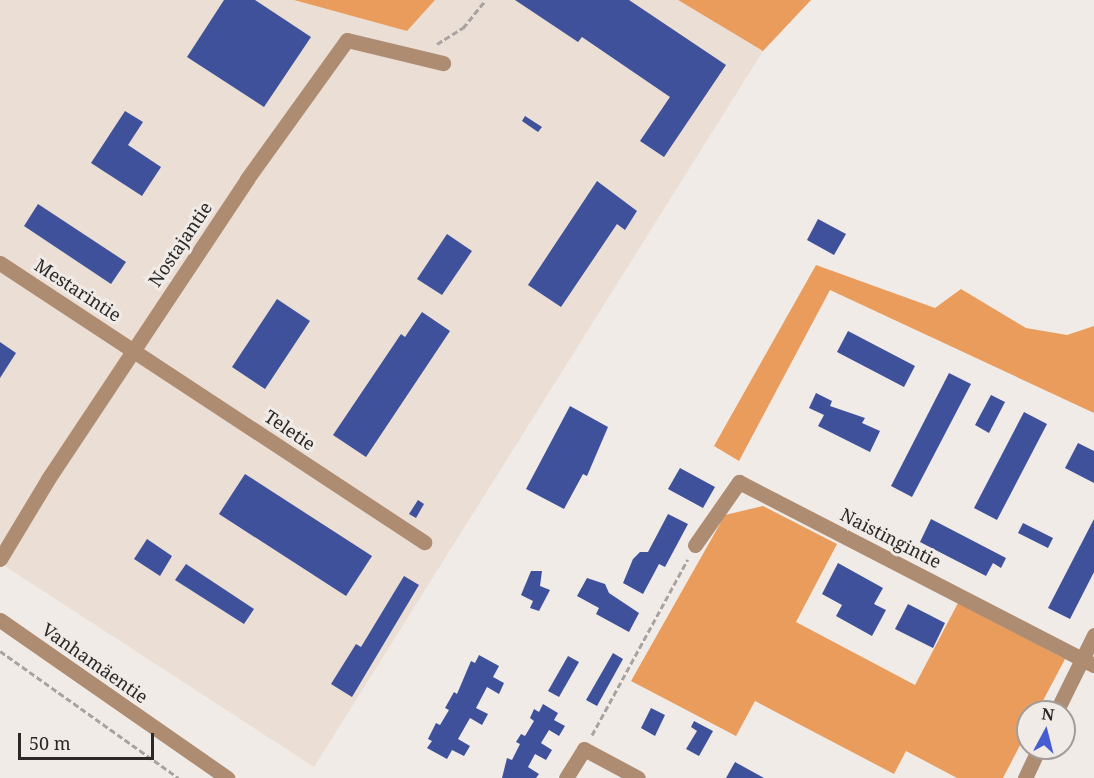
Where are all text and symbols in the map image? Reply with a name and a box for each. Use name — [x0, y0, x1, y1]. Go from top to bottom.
street label: Nostajantie — [144, 198, 216, 290]
street label: Mestarintie — [31, 254, 125, 326]
street label: Teletie — [260, 405, 320, 455]
street label: Naistingintie — [837, 503, 945, 573]
street label: Vanhamäentie — [38, 618, 152, 708]
north arrow — [1016, 700, 1076, 760]
text: N — [1040, 702, 1056, 726]
scale bar — [21, 721, 158, 759]
text: 50 m — [29, 731, 71, 755]

